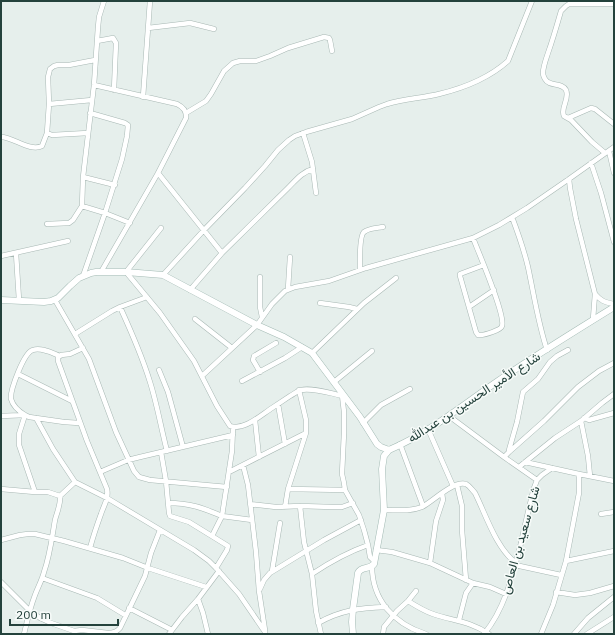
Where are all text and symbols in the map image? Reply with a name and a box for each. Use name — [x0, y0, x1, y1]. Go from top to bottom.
street label: شارع الأمير الحسين بن عبدالله — [404, 348, 544, 447]
street label: شارع سعيد بن العاص — [496, 484, 545, 596]
scale bar — [10, 601, 118, 627]
text: 200 m — [16, 607, 51, 622]

